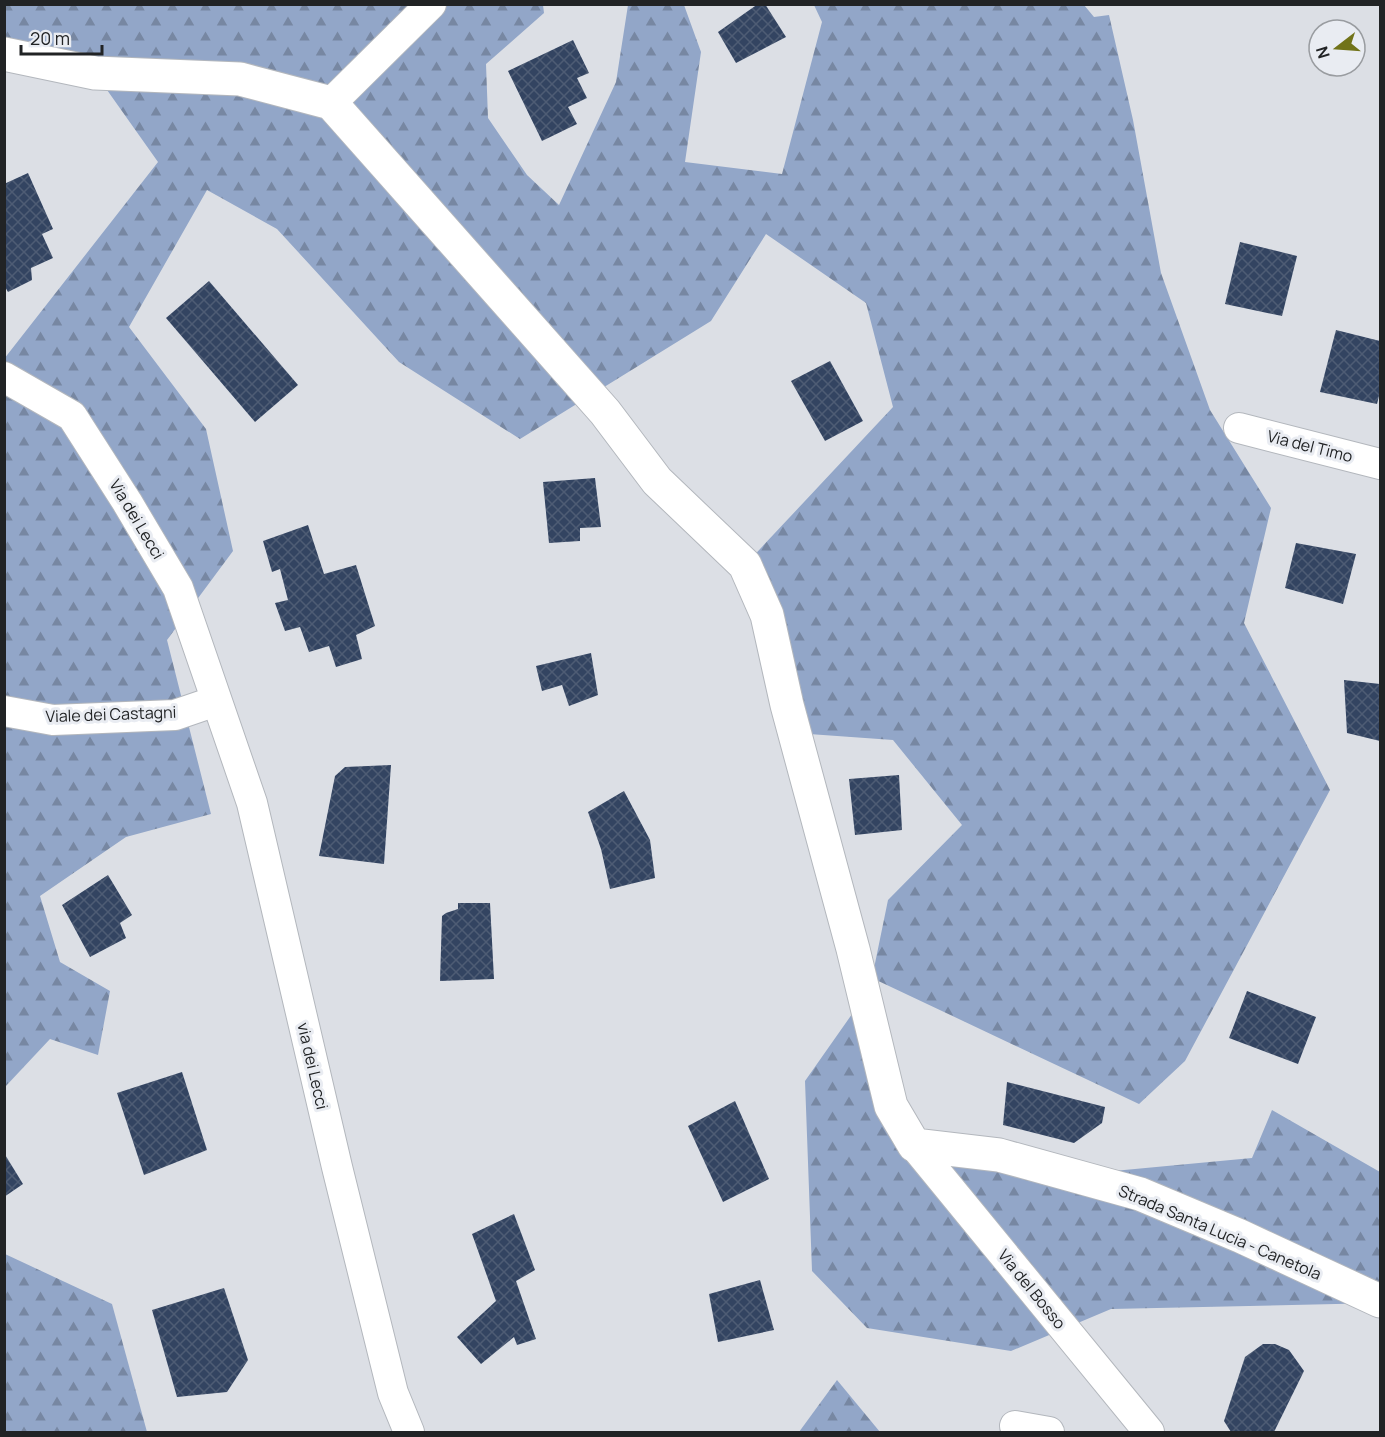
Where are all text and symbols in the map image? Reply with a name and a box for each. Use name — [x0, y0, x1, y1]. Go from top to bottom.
scale bar — [21, 18, 102, 56]
north arrow — [1307, 18, 1367, 78]
text: 20 m — [30, 26, 70, 50]
text: N — [1310, 44, 1335, 61]
street label: Via del Timo — [1265, 425, 1355, 467]
street label: Via dei Lecci — [105, 475, 169, 563]
street label: Viale dei Castagni — [45, 701, 177, 727]
street label: via dei Lecci — [292, 1021, 334, 1111]
street label: Strada Santa Lucia - Canetola — [1115, 1179, 1325, 1285]
street label: Via del Bosso — [993, 1245, 1071, 1333]

